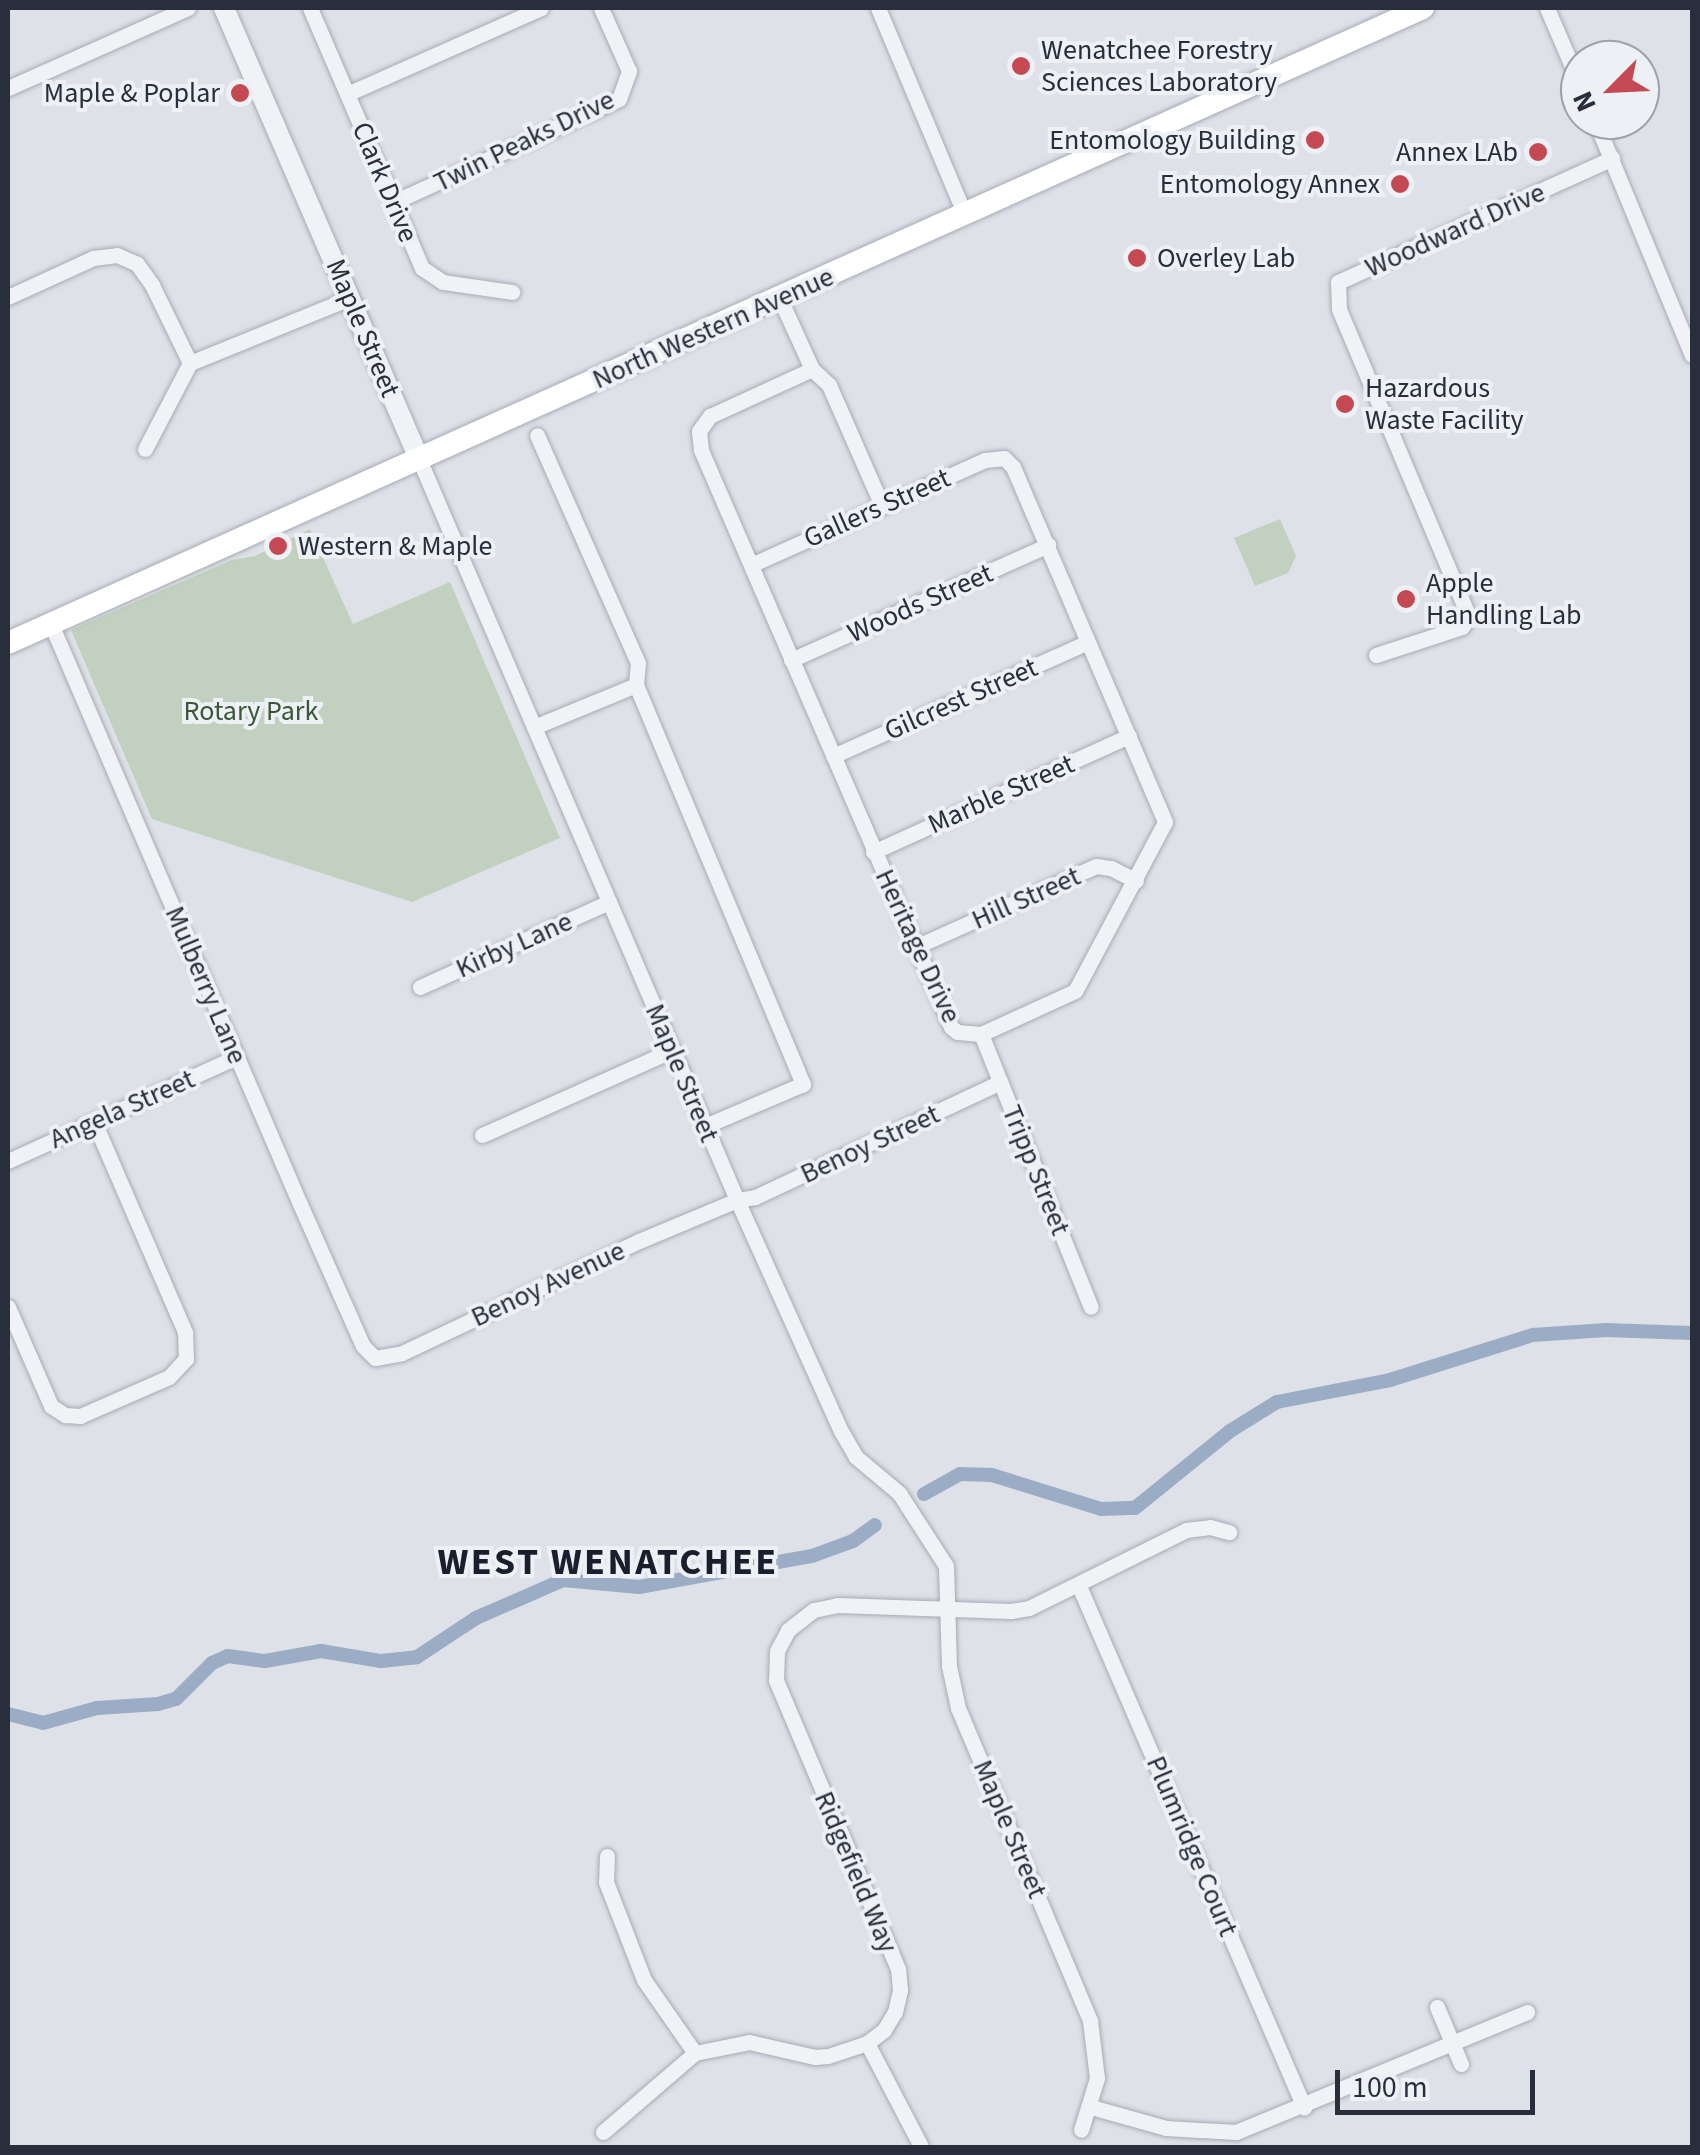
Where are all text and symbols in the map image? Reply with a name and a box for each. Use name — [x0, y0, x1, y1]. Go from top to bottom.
place label: Wenatchee Forestry Sciences Laboratory — [1041, 33, 1277, 99]
north arrow — [1560, 40, 1660, 140]
marker: Wenatchee Forestry Sciences Laboratory — [1010, 55, 1032, 77]
place label: Maple & Poplar — [44, 76, 220, 110]
marker: Maple & Poplar — [229, 82, 251, 104]
street label: Twin Peaks Drive — [428, 83, 620, 199]
text: N — [1562, 85, 1606, 118]
street label: Clark Drive — [345, 117, 425, 247]
place label: Entomology Building — [1049, 123, 1295, 157]
marker: Entomology Building — [1304, 129, 1326, 151]
place label: Annex LAb — [1396, 135, 1518, 169]
marker: Annex LAb — [1527, 141, 1549, 163]
place label: Entomology Annex — [1160, 167, 1380, 201]
marker: Entomology Annex — [1389, 173, 1411, 195]
street label: Woodward Drive — [1360, 175, 1550, 285]
place label: Overley Lab — [1157, 241, 1295, 275]
marker: Overley Lab — [1126, 247, 1148, 269]
street label: Maple Street — [319, 254, 407, 402]
street label: North Western Avenue — [587, 260, 839, 396]
place label: Hazardous Waste Facility — [1365, 371, 1524, 437]
marker: Hazardous Waste Facility — [1334, 393, 1356, 415]
street label: Gallers Street — [799, 461, 955, 555]
place label: Western & Maple — [298, 529, 492, 563]
marker: Western & Maple — [267, 535, 289, 557]
street label: Woods Street — [842, 556, 998, 650]
place label: Apple Handling Lab — [1426, 566, 1581, 632]
marker: Apple Handling Lab — [1395, 588, 1417, 610]
street label: Gilcrest Street — [879, 650, 1043, 748]
park label: Rotary Park — [184, 694, 318, 728]
street label: Marble Street — [923, 747, 1079, 841]
street label: Hill Street — [967, 859, 1085, 937]
street label: Heritage Drive — [868, 864, 968, 1028]
street label: Mulberry Lane — [158, 901, 254, 1069]
street label: Kirby Lane — [451, 904, 577, 986]
street label: Maple Street — [638, 999, 726, 1147]
street label: Angela Street — [44, 1062, 200, 1156]
street label: Benoy Street — [795, 1097, 945, 1191]
street label: Tripp Street — [995, 1100, 1077, 1240]
street label: Benoy Avenue — [466, 1234, 630, 1334]
district label: WEST WENATCHEE — [437, 1540, 779, 1586]
street label: Plumridge Court — [1139, 1751, 1245, 1941]
street label: Maple Street — [966, 1755, 1054, 1903]
street label: Ridgefield Way — [807, 1786, 905, 1958]
scale bar — [1340, 2050, 1540, 2112]
text: 100 m — [1352, 2066, 1428, 2109]

